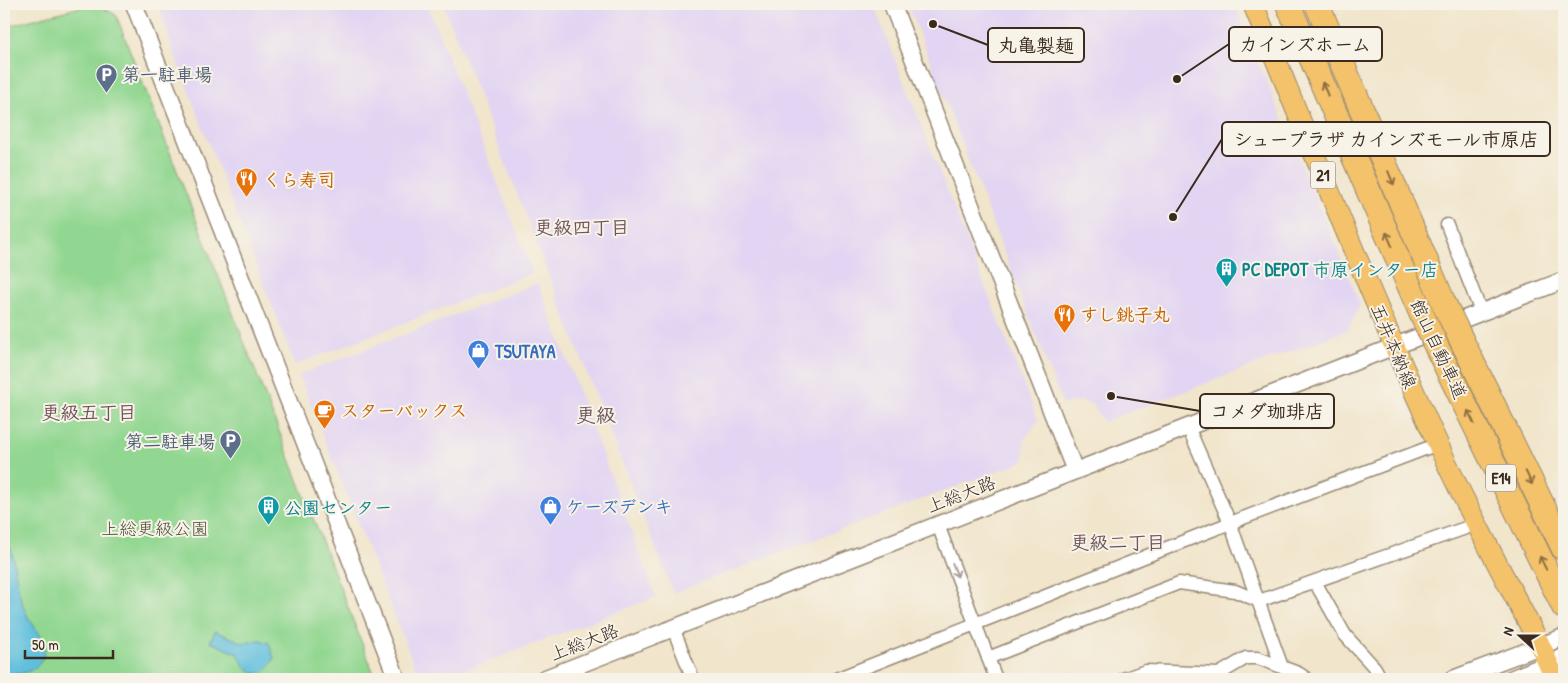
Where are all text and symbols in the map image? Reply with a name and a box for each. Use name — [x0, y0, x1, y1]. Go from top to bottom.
callout: カインズホーム — [1229, 27, 1382, 61]
callout: 丸亀製麺 — [988, 28, 1084, 62]
text: カインズホーム — [1239, 31, 1371, 57]
text: 丸亀製麺 — [998, 32, 1074, 58]
parking icon: 第一駐車場 — [94, 62, 118, 93]
place label: 第一駐車場 — [122, 62, 212, 87]
one-way arrow — [1319, 82, 1329, 97]
callout: シュープラザ カインズモール市原店 — [1222, 122, 1550, 156]
text: シュープラザ カインズモール市原店 — [1234, 126, 1538, 152]
road number: 21 — [1310, 162, 1336, 188]
restaurant icon: くら寿司 — [235, 167, 259, 198]
place label: くら寿司 — [263, 167, 335, 192]
one-way arrow — [1387, 170, 1396, 185]
district label: 更級四丁目 — [534, 214, 630, 240]
one-way arrow — [1384, 232, 1393, 247]
building icon: PC DEPOT 市原インター店 — [1214, 257, 1238, 288]
place label: PC DEPOT 市原インター店 — [1242, 257, 1438, 282]
street label: 館山自動車道 — [1405, 295, 1473, 403]
street label: 五井本納線 — [1365, 300, 1423, 392]
restaurant icon: すし銚子丸 — [1052, 302, 1076, 333]
place label: すし銚子丸 — [1080, 302, 1170, 327]
shop icon: TSUTAYA — [467, 339, 491, 370]
place label: TSUTAYA — [494, 339, 556, 364]
callout: コメダ珈琲店 — [1200, 394, 1334, 428]
cafe icon: スターバックス — [313, 398, 337, 429]
place label: スターバックス — [341, 398, 467, 423]
text: コメダ珈琲店 — [1210, 398, 1324, 424]
district label: 更級五丁目 — [41, 399, 137, 425]
district label: 更級 — [576, 401, 616, 428]
one-way arrow — [1466, 410, 1475, 425]
place label: 第二駐車場 — [125, 429, 215, 454]
parking icon: 第二駐車場 — [219, 429, 243, 460]
road number: E14 — [1486, 464, 1516, 492]
street label: 上総大路 — [923, 469, 999, 519]
one-way arrow — [1524, 470, 1534, 485]
shop icon: ケーズデンキ — [538, 494, 562, 525]
place label: ケーズデンキ — [566, 494, 673, 519]
building icon: 公園センター — [256, 495, 280, 526]
place label: 公園センター — [284, 495, 392, 520]
park label: 上総更級公園 — [101, 516, 209, 541]
district label: 更級二丁目 — [1070, 529, 1166, 555]
one-way arrow — [1538, 556, 1547, 571]
one-way arrow — [951, 562, 960, 577]
north arrow — [1496, 610, 1546, 660]
street label: 上総大路 — [546, 617, 622, 667]
text: N — [1497, 624, 1518, 638]
scale bar — [25, 628, 112, 660]
text: 50 m — [32, 634, 59, 655]

